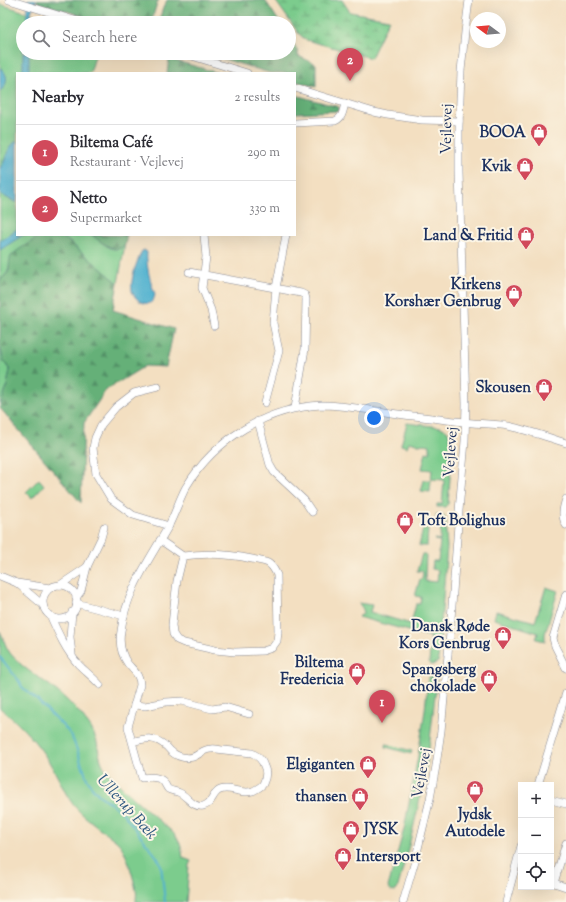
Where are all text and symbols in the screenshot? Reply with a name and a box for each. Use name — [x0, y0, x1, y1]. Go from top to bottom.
north arrow — [470, 12, 506, 48]
search box — [16, 16, 296, 60]
icon: search — [30, 27, 52, 49]
text: Search here — [62, 28, 137, 49]
pin: 2 — [337, 48, 363, 81]
text: Nearby — [32, 86, 84, 110]
text: 2 results — [235, 89, 280, 107]
street label: Vejlevej — [437, 103, 458, 155]
shop icon: BOOA — [529, 122, 549, 147]
place label: BOOA — [480, 123, 527, 144]
text: Biltema Café — [70, 133, 153, 154]
text: 1 — [43, 144, 47, 162]
text: 290 m — [247, 144, 280, 162]
text: Restaurant · Vejlevej — [70, 154, 184, 172]
shop icon: Kvik — [515, 156, 535, 181]
place label: Kvik — [482, 157, 513, 178]
text: Netto — [70, 189, 107, 210]
text: 2 — [42, 200, 48, 218]
text: 330 m — [249, 200, 280, 218]
text: Supermarket — [70, 210, 142, 228]
shop icon: Land & Fritid — [516, 225, 536, 250]
place label: Land & Fritid — [424, 226, 514, 247]
place label: Kirkens Korshær Genbrug — [385, 275, 502, 313]
shop icon: Kirkens Korshær Genbrug — [504, 283, 524, 308]
shop icon: Skousen — [534, 377, 554, 402]
place label: Skousen — [475, 378, 531, 399]
your location — [364, 408, 384, 428]
street label: Vejlevej — [439, 426, 464, 478]
shop icon: Toft Bolighus — [395, 510, 415, 535]
place label: Toft Bolighus — [418, 511, 505, 532]
place label: Dansk Røde Kors Genbrug — [399, 617, 491, 655]
shop icon: Dansk Røde Kors Genbrug — [493, 625, 513, 650]
place label: Biltema Fredericia — [280, 653, 344, 691]
place label: Spangsberg chokolade — [402, 660, 477, 698]
shop icon: Biltema Fredericia — [347, 661, 367, 686]
shop icon: Spangsberg chokolade — [479, 668, 499, 693]
pin: 1 — [369, 690, 395, 723]
street label: Vejlevej — [408, 746, 437, 800]
shop icon: Elgiganten — [358, 754, 378, 779]
place label: Elgiganten — [286, 755, 355, 776]
water label: Ullerup Bæk — [91, 770, 162, 845]
shop icon: Jydsk Autodele — [465, 779, 485, 804]
map controls — [518, 782, 554, 890]
button: + — [518, 782, 554, 818]
shop icon: thansen — [350, 786, 370, 811]
place label: thansen — [296, 787, 347, 808]
place label: Jydsk Autodele — [445, 805, 505, 843]
button: − — [518, 818, 554, 854]
shop icon: JYSK — [341, 819, 361, 844]
place label: JYSK — [363, 820, 399, 841]
shop icon: Intersport — [333, 846, 353, 871]
place label: Intersport — [356, 847, 421, 868]
button: locate — [518, 854, 554, 890]

